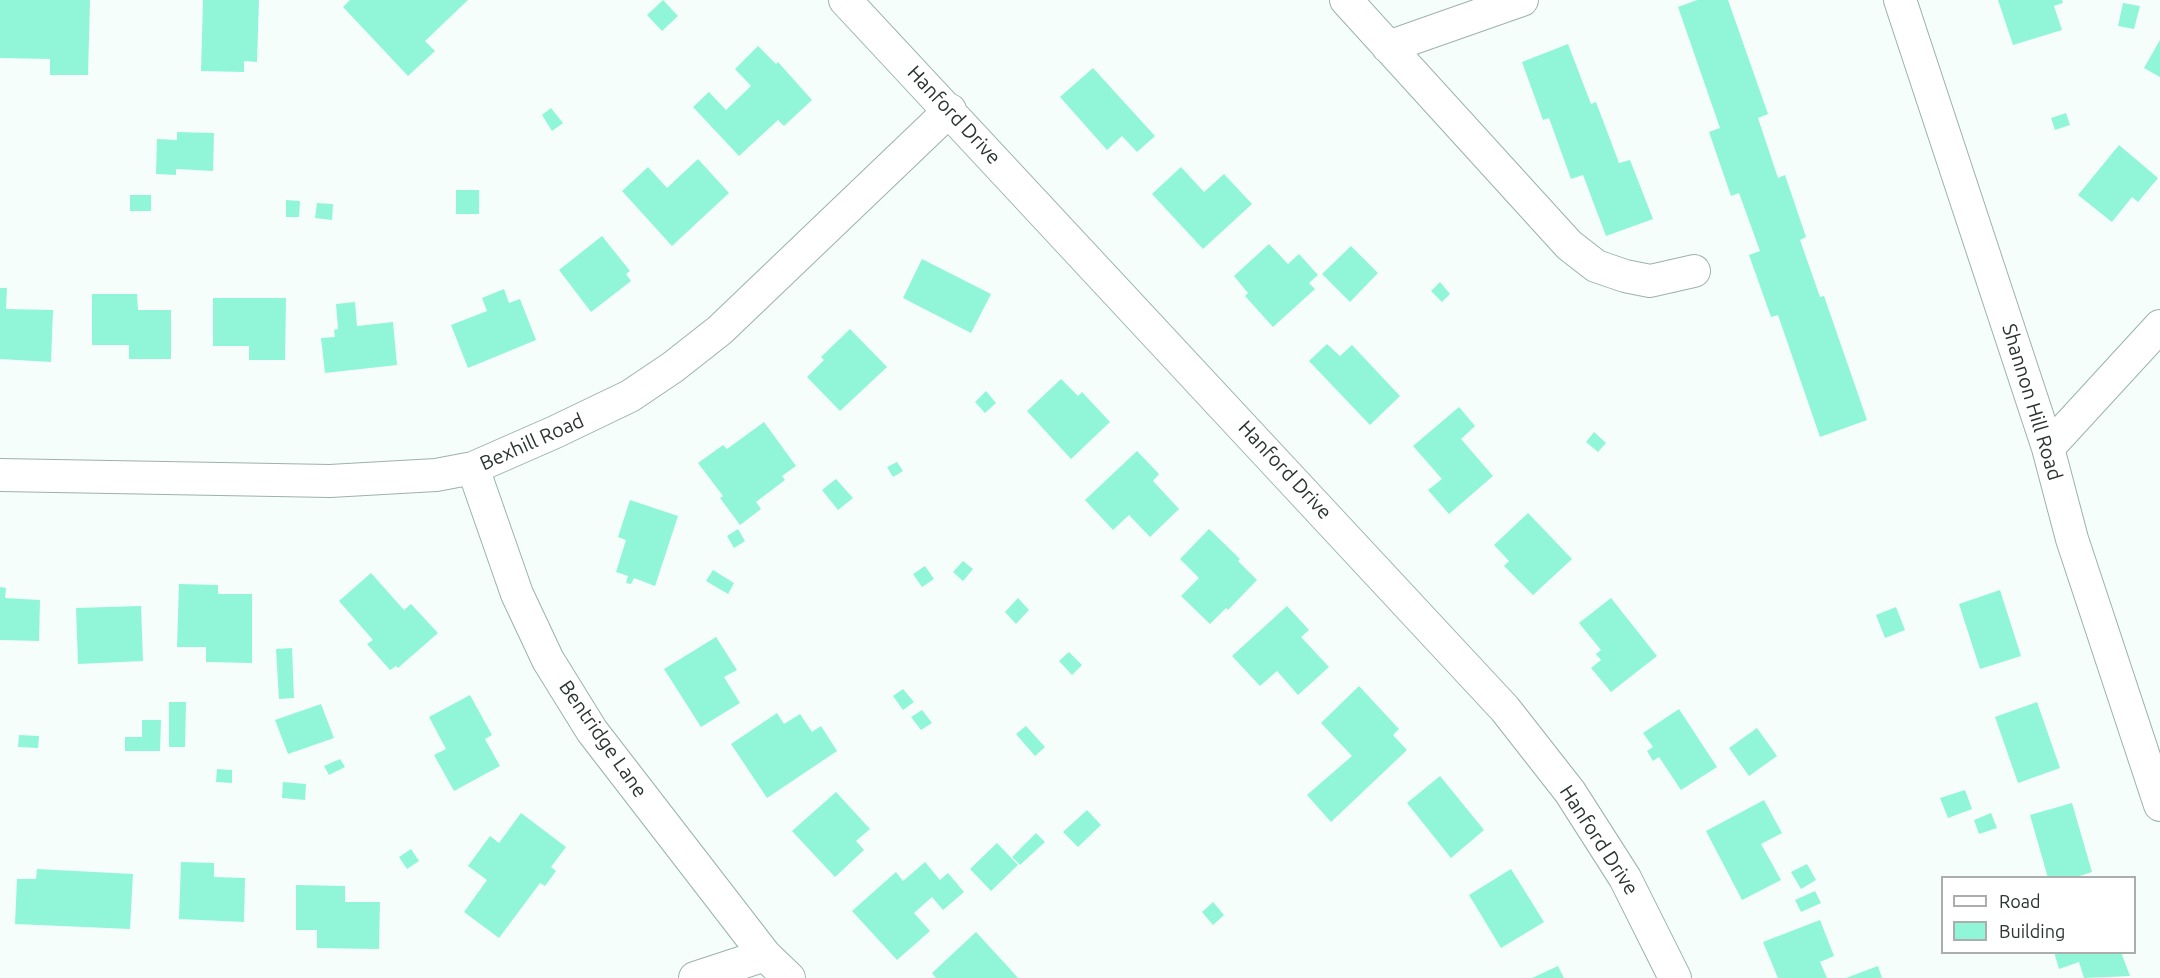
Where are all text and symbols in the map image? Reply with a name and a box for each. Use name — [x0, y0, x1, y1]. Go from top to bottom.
street label: Hanford Drive — [902, 61, 1006, 169]
street label: Shannon Hill Road — [1997, 321, 2067, 483]
street label: Bexhill Road — [476, 408, 588, 476]
street label: Hanford Drive — [1233, 416, 1337, 524]
street label: Bentridge Lane — [554, 676, 652, 802]
street label: Hanford Drive — [1555, 781, 1643, 899]
legend — [1941, 876, 2136, 954]
text: Road — [1999, 891, 2041, 911]
text: Building — [1999, 921, 2065, 941]

